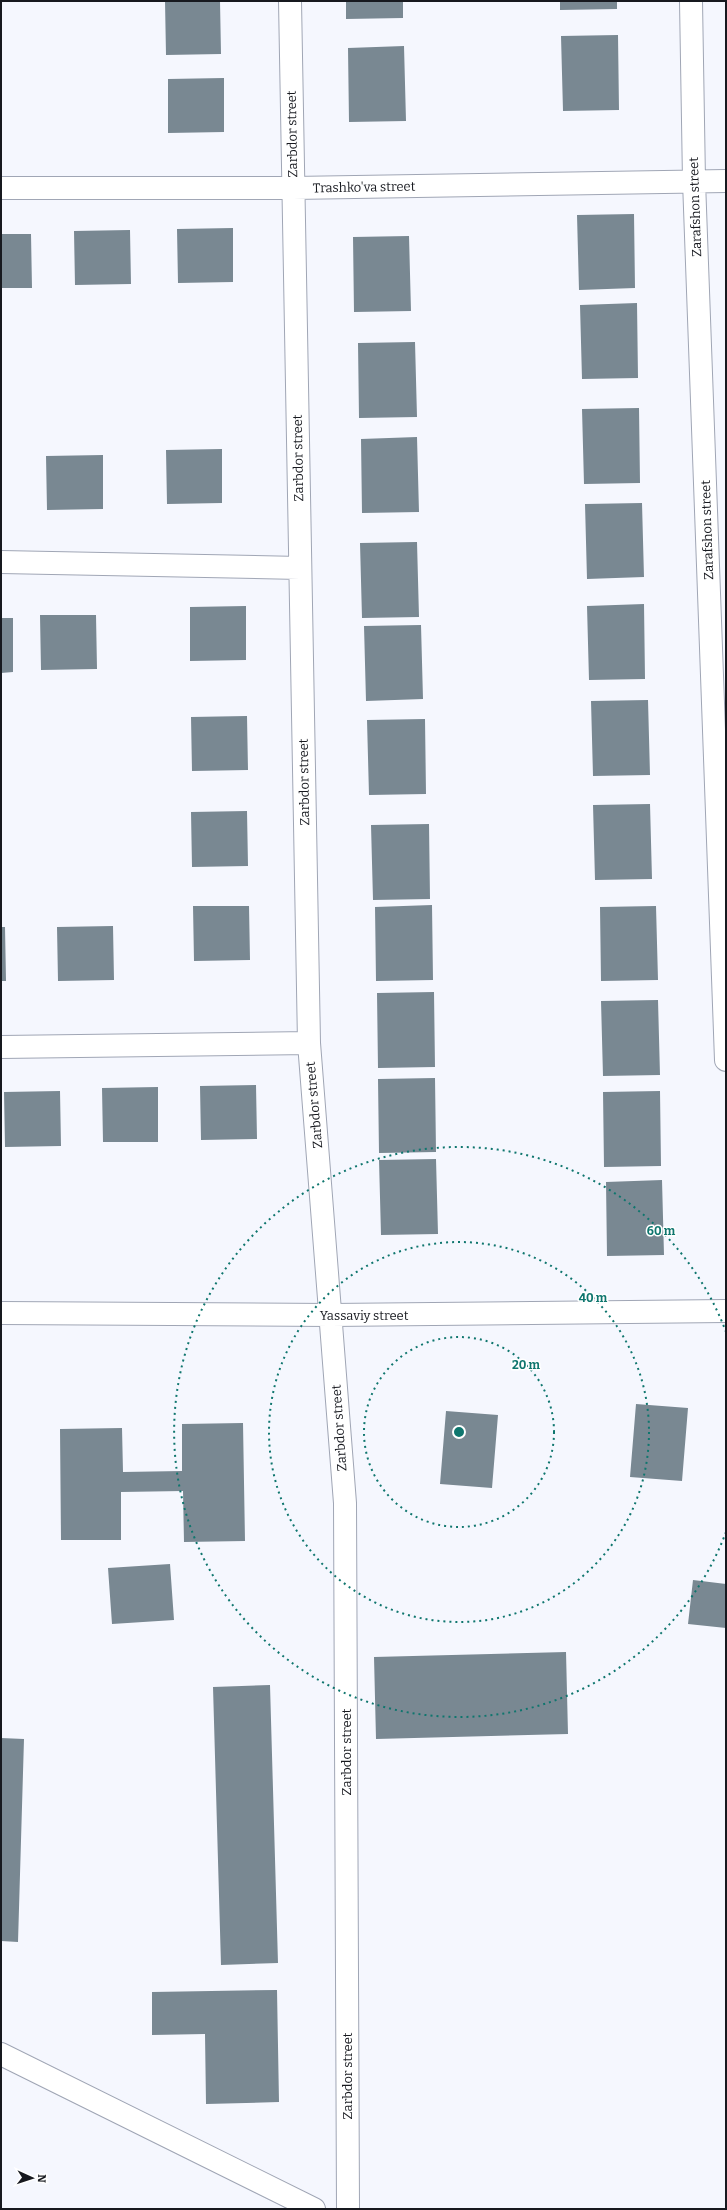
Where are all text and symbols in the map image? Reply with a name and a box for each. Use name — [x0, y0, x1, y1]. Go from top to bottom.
street label: Zarbdor street — [284, 90, 300, 178]
street label: Zarafshon street — [686, 156, 704, 257]
street label: Trashko'va street — [313, 179, 416, 195]
street label: Zarbdor street — [290, 414, 306, 502]
street label: Zarafshon street — [698, 479, 716, 580]
street label: Zarbdor street — [296, 738, 312, 826]
street label: Zarbdor street — [303, 1061, 325, 1149]
text: 60 m — [647, 1224, 676, 1238]
text: 40 m — [579, 1291, 608, 1305]
street label: Yassaviy street — [320, 1308, 409, 1323]
text: 20 m — [512, 1358, 541, 1372]
street label: Zarbdor street — [328, 1384, 350, 1472]
centre of rings — [452, 1425, 466, 1439]
street label: Zarbdor street — [339, 1708, 354, 1796]
street label: Zarbdor street — [340, 2032, 355, 2120]
north arrow — [12, 2158, 52, 2198]
text: N — [35, 2174, 48, 2184]

